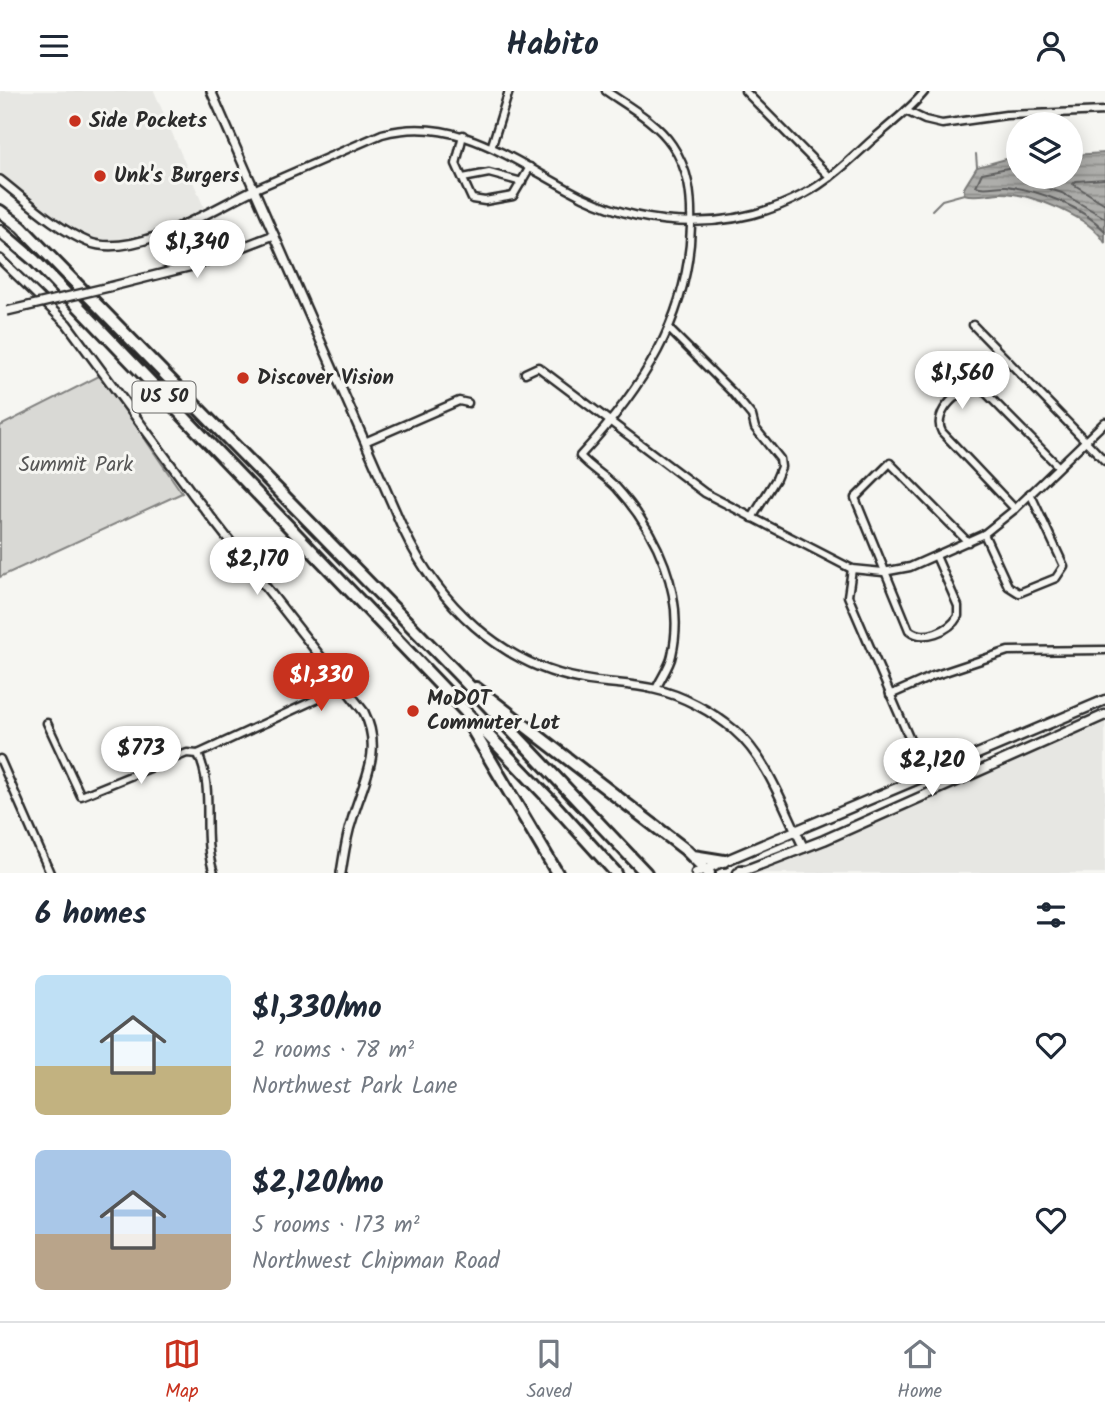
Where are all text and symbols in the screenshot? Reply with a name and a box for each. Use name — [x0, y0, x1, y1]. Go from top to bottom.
text: Habito — [506, 20, 599, 71]
icon: menu — [35, 27, 73, 65]
icon: person — [1032, 27, 1070, 65]
place label: Side Pockets — [89, 105, 207, 138]
map controls — [1006, 112, 1083, 189]
button: layers — [1006, 112, 1083, 189]
marker: Side Pockets — [67, 113, 83, 129]
place label: Unk's Burgers — [114, 160, 240, 193]
marker: Unk's Burgers — [92, 168, 108, 184]
pin: $1,340 — [140, 221, 254, 280]
text: $1,340 — [165, 225, 229, 261]
pin: $1,560 — [905, 351, 1019, 411]
text: $1,560 — [931, 356, 993, 392]
place label: Discover Vision — [257, 362, 394, 395]
marker: Discover Vision — [235, 370, 251, 386]
road number: US 50 — [132, 381, 196, 413]
park label: Summit Park — [19, 449, 133, 482]
pin: $2,170 — [200, 538, 314, 597]
text: $2,170 — [226, 542, 288, 578]
pin: $1,330 — [264, 653, 378, 713]
text: $1,330 — [289, 658, 353, 694]
place label: MoDOT Commuter Lot — [427, 683, 561, 740]
marker: MoDOT Commuter Lot — [405, 703, 421, 719]
pin: $773 — [100, 727, 182, 786]
text: $773 — [117, 731, 165, 767]
pin: $2,120 — [875, 739, 989, 798]
text: $2,120 — [899, 743, 965, 779]
text: 6 homes — [35, 891, 147, 939]
icon: filters — [1032, 896, 1070, 934]
text: $1,330/mo — [252, 985, 382, 1033]
icon: home — [91, 1003, 175, 1087]
icon: heart — [1032, 1026, 1070, 1064]
text: 2 rooms · 78 m² — [252, 1033, 414, 1069]
text: Northwest Park Lane — [252, 1069, 457, 1105]
text: $2,120/mo — [252, 1160, 384, 1208]
icon: home — [91, 1178, 175, 1262]
icon: heart — [1032, 1201, 1070, 1239]
text: 5 rooms · 173 m² — [252, 1208, 420, 1244]
text: Northwest Chipman Road — [252, 1244, 500, 1280]
tab: Map — [163, 1335, 201, 1407]
tab: Saved — [526, 1335, 572, 1407]
tab: Home — [897, 1335, 942, 1407]

